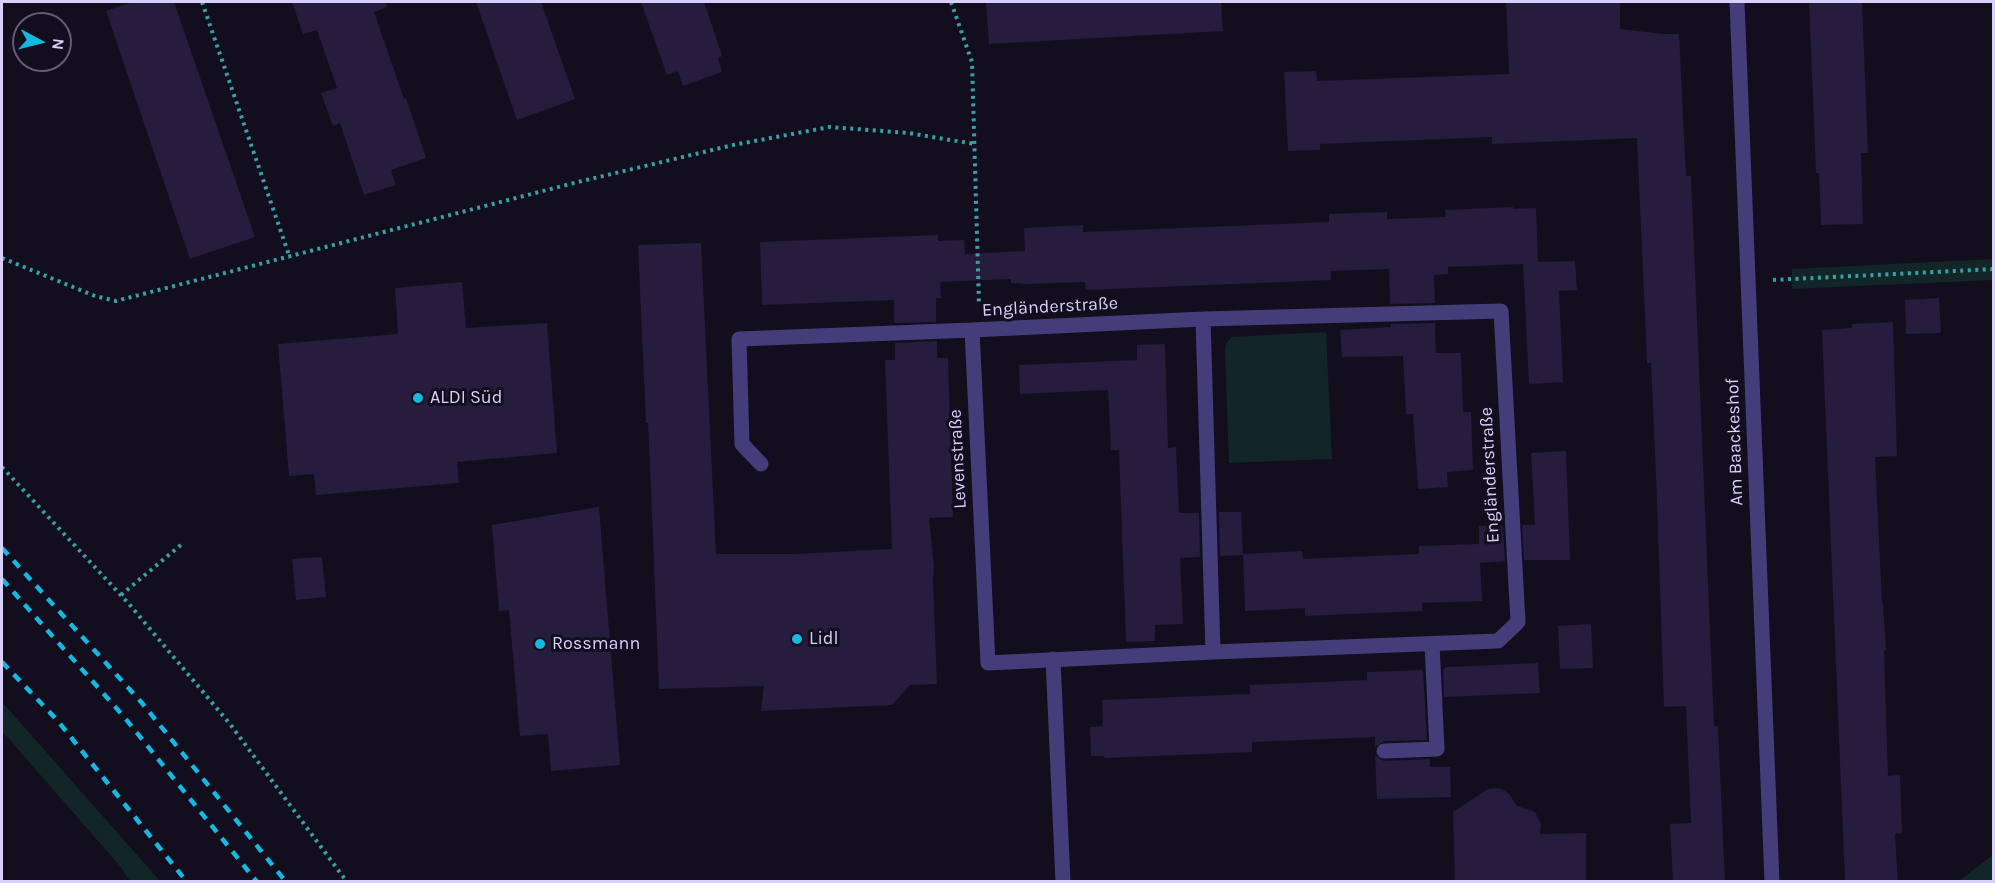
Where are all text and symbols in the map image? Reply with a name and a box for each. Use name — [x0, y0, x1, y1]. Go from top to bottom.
north arrow — [12, 12, 72, 72]
text: N — [48, 37, 69, 51]
street label: Engländerstraße — [981, 293, 1119, 321]
street label: Am Baackeshof — [1722, 378, 1748, 506]
place label: ALDI Süd — [430, 387, 502, 409]
marker: ALDI Süd — [411, 391, 425, 405]
street label: Engländerstraße — [1476, 406, 1504, 544]
street label: Levenstraße — [945, 409, 971, 509]
place label: Lidl — [809, 628, 838, 650]
marker: Lidl — [790, 632, 804, 646]
place label: Rossmann — [552, 633, 640, 655]
marker: Rossmann — [533, 637, 547, 651]

